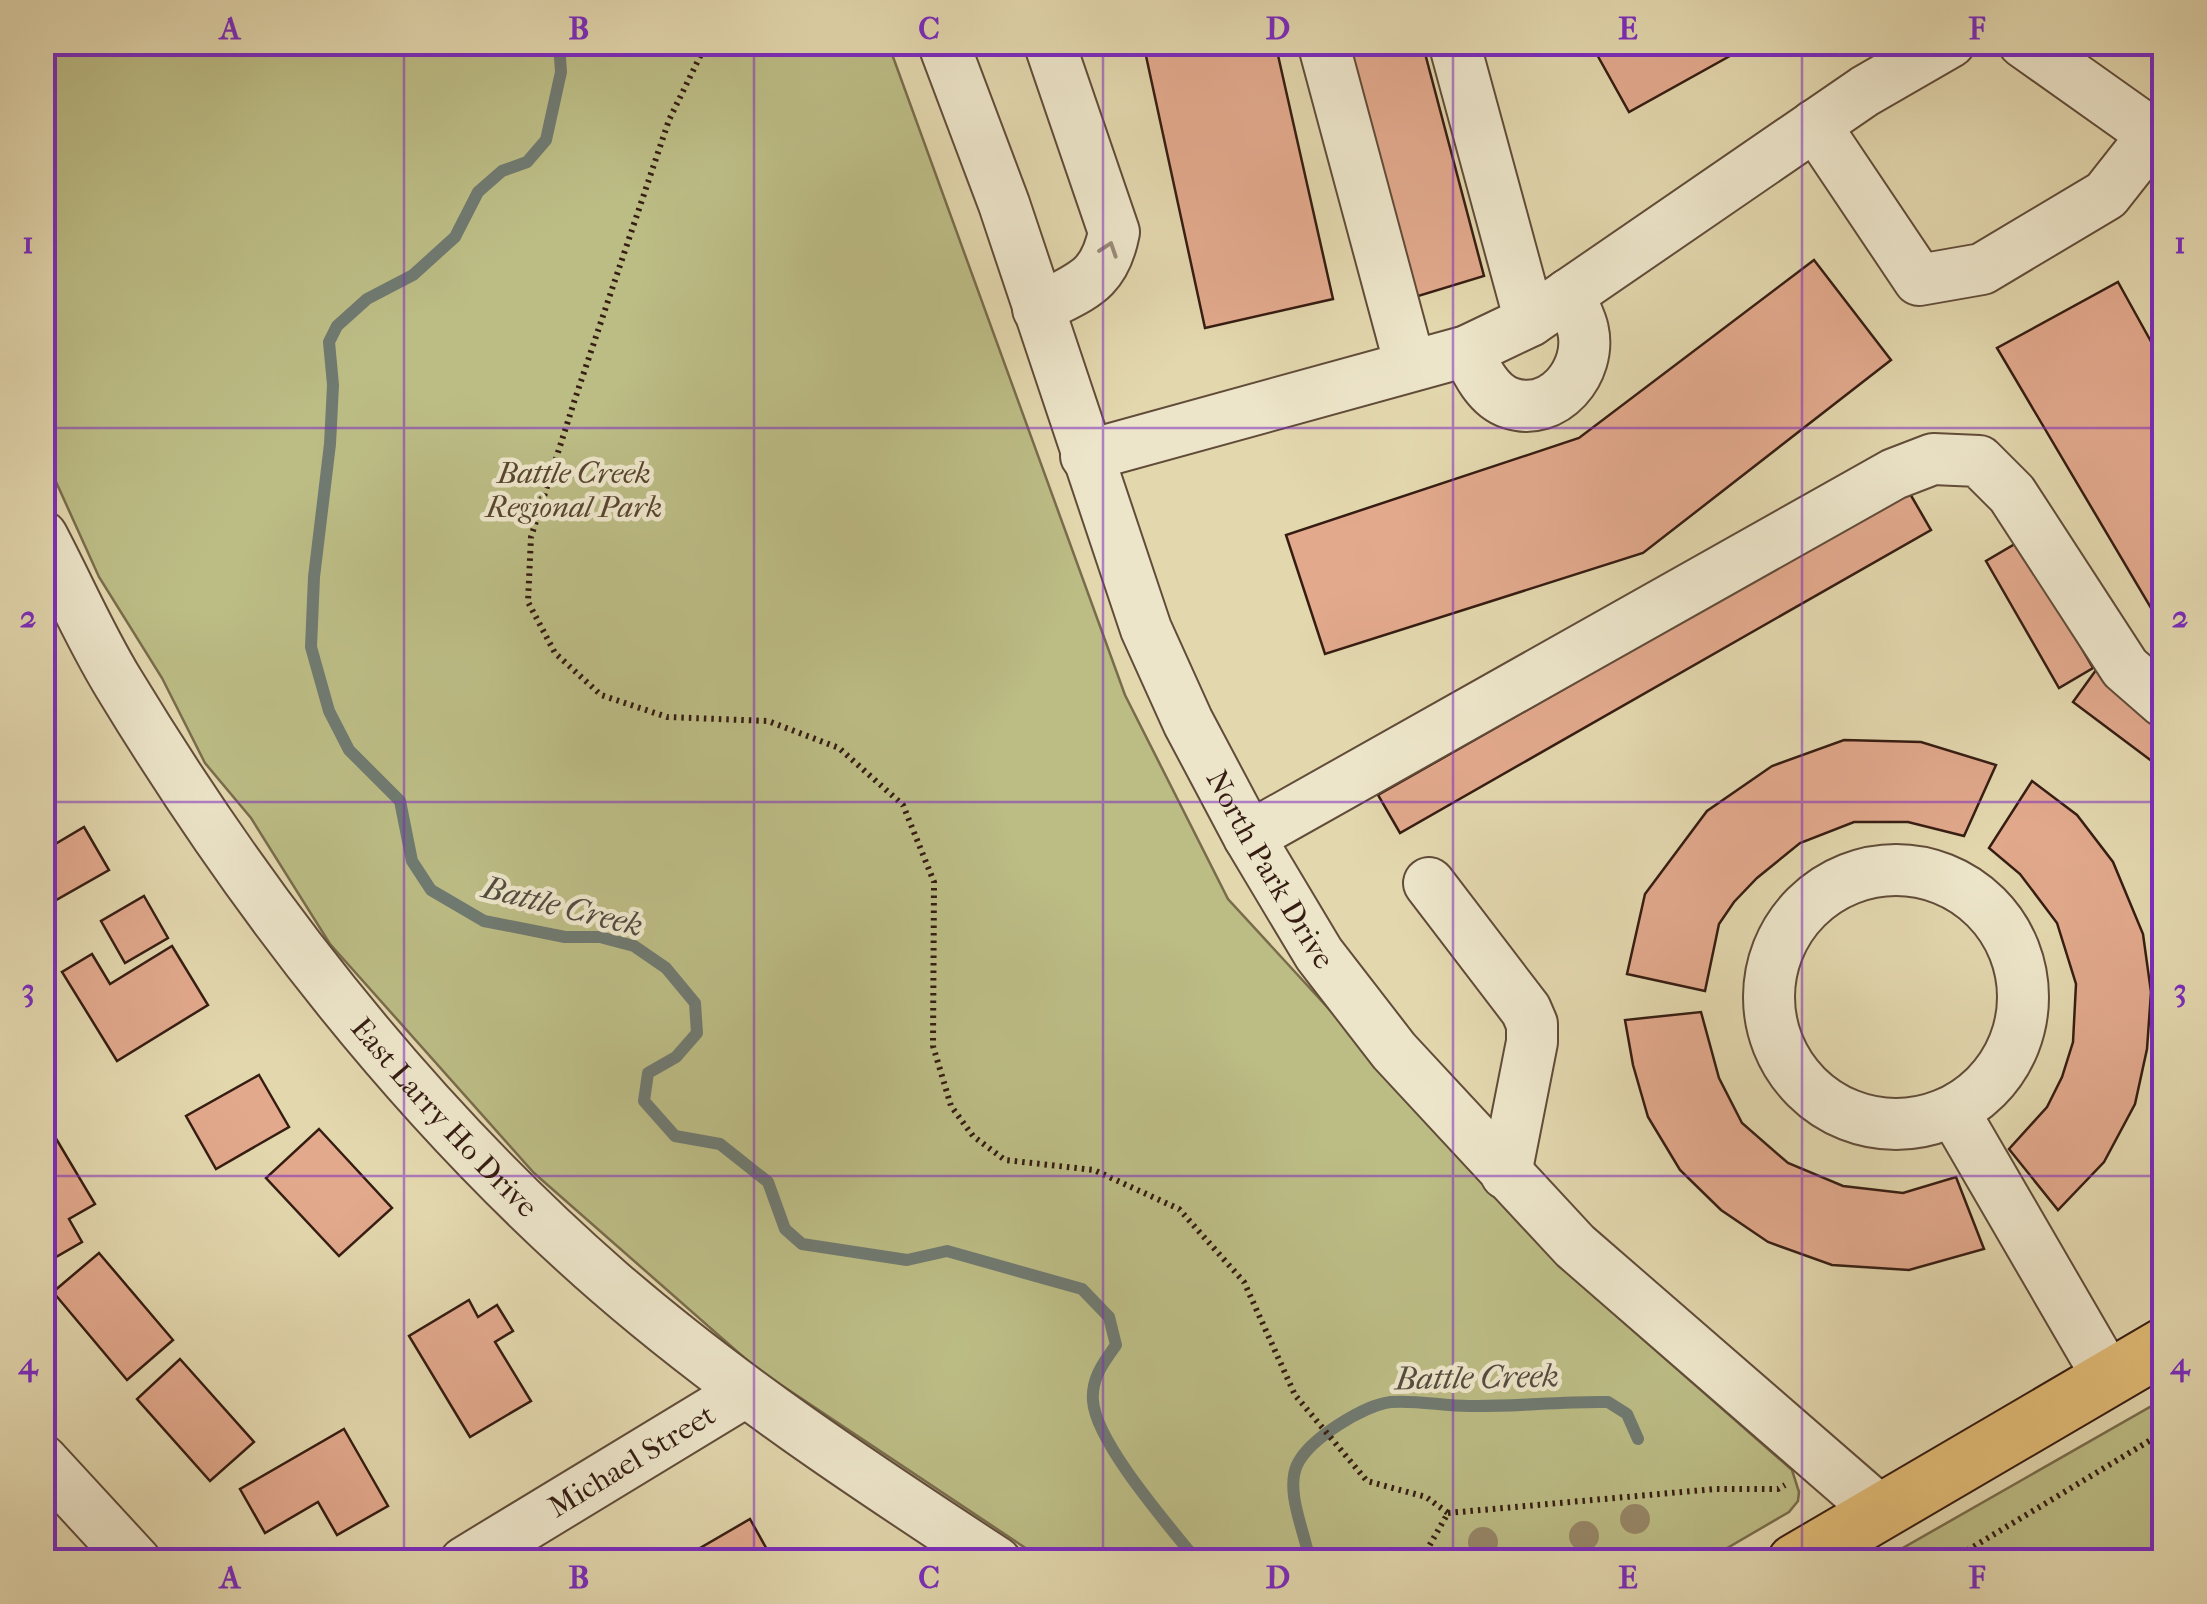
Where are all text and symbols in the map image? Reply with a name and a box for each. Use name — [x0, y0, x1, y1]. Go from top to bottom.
text: A — [218, 10, 242, 47]
text: B — [569, 10, 589, 47]
text: C — [918, 10, 940, 47]
text: D — [1266, 10, 1290, 47]
text: E — [1618, 10, 1638, 47]
text: F — [1968, 10, 1986, 47]
text: 1 — [22, 224, 34, 261]
text: 1 — [2174, 224, 2186, 261]
one-way arrow — [1097, 241, 1117, 258]
park label: Battle Creek Regional Park — [484, 456, 662, 525]
text: 2 — [20, 598, 36, 635]
text: 2 — [2172, 598, 2188, 635]
street label: North Park Drive — [1199, 764, 1341, 976]
water label: Battle Creek — [477, 868, 647, 944]
text: 3 — [21, 971, 35, 1008]
text: 3 — [2173, 971, 2187, 1008]
street label: East Larry Ho Drive — [343, 1011, 545, 1225]
text: 4 — [18, 1345, 40, 1383]
text: 4 — [2170, 1345, 2192, 1383]
water label: Battle Creek — [1393, 1358, 1559, 1397]
street label: Michael Street — [542, 1397, 722, 1525]
text: A — [218, 1559, 242, 1596]
text: B — [569, 1559, 589, 1596]
text: C — [918, 1559, 940, 1596]
text: D — [1266, 1559, 1290, 1596]
text: E — [1618, 1559, 1638, 1596]
text: F — [1968, 1559, 1986, 1596]

